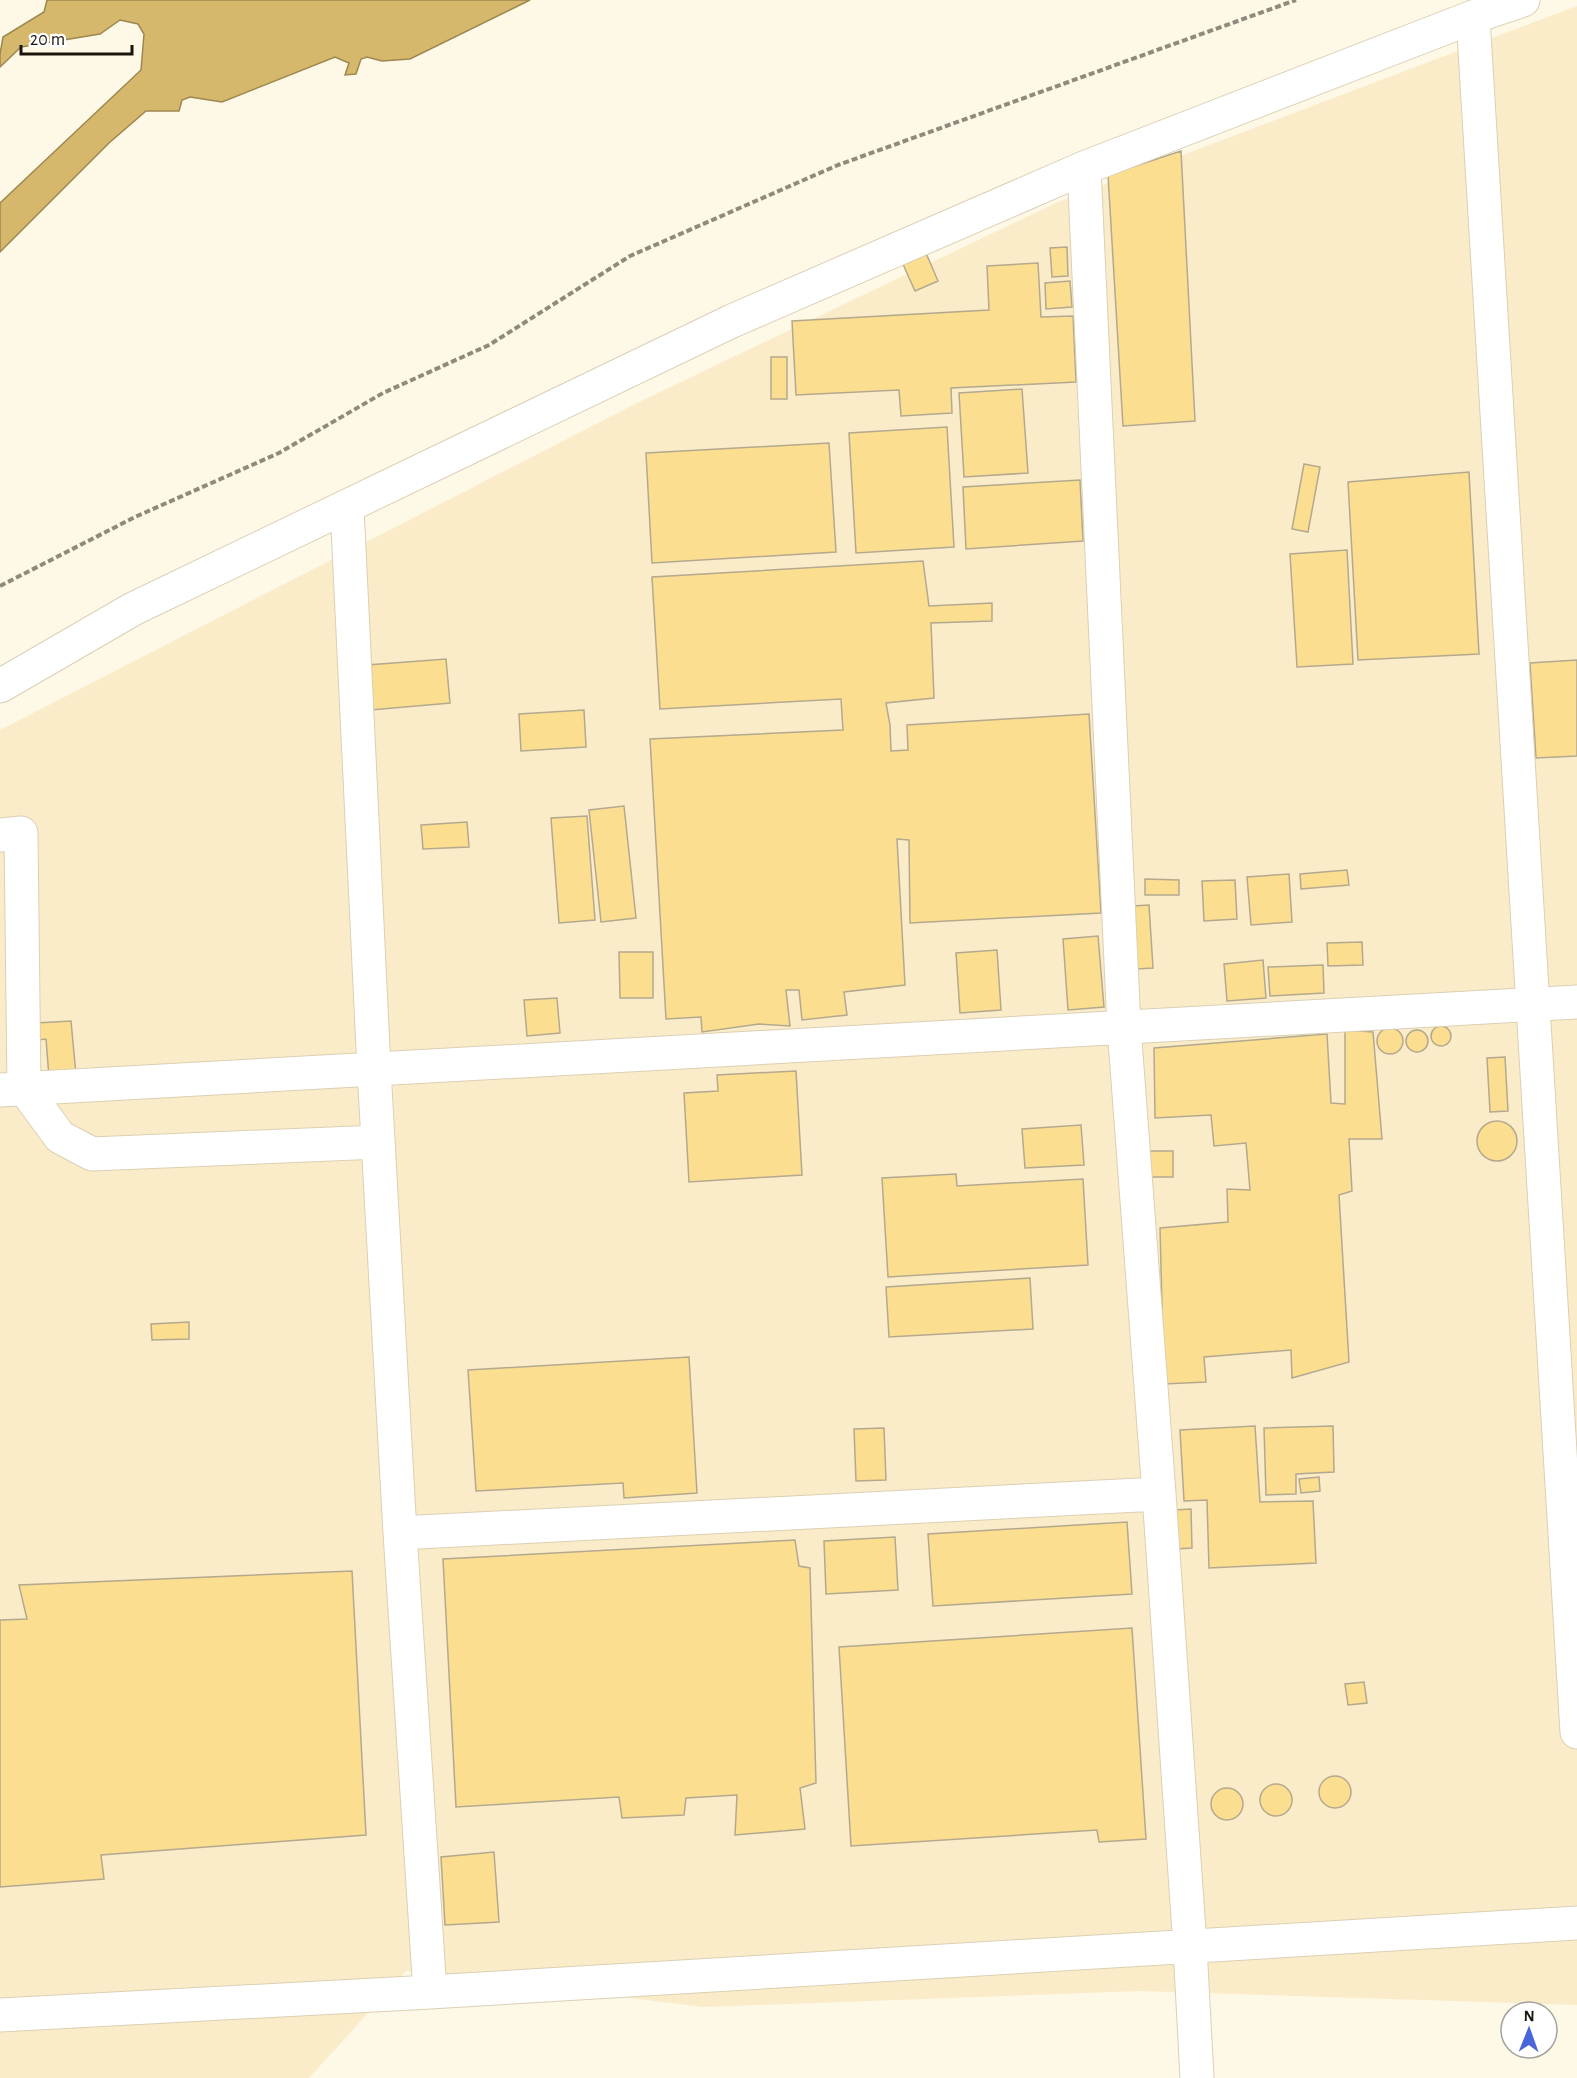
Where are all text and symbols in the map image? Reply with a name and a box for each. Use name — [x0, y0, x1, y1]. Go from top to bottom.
scale bar — [21, 18, 132, 56]
text: 20 m — [30, 31, 65, 49]
north arrow — [1499, 2000, 1559, 2060]
text: N — [1524, 2008, 1535, 2024]

